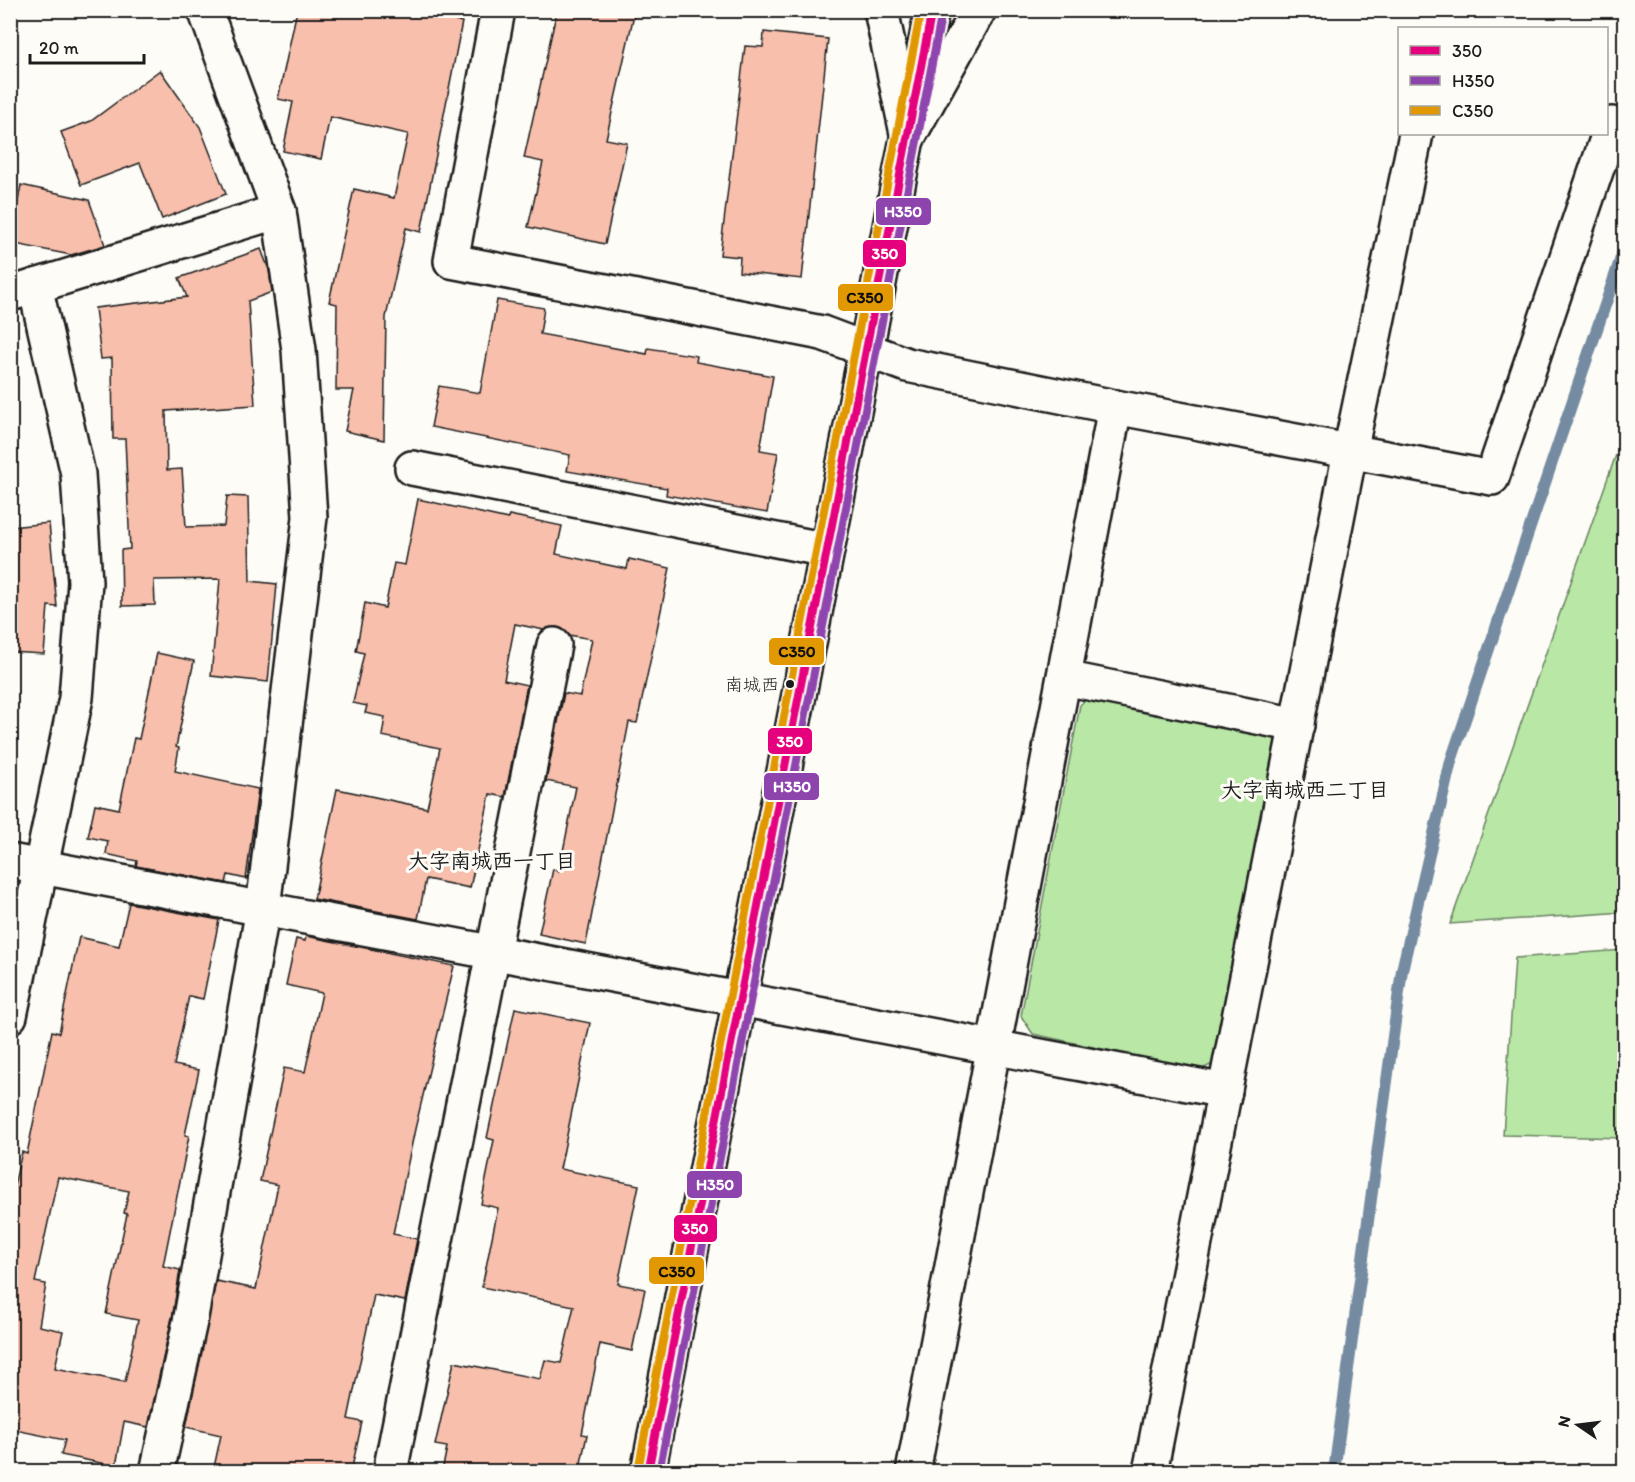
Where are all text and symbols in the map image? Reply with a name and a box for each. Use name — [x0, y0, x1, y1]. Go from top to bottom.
scale bar — [30, 27, 144, 65]
legend — [1398, 27, 1608, 135]
text: 20 m — [39, 37, 79, 59]
text: 350 — [1452, 40, 1482, 62]
text: H350 — [1452, 70, 1495, 92]
text: C350 — [1452, 100, 1494, 122]
line badge: H350 — [875, 197, 932, 226]
text: H350 — [884, 202, 922, 221]
line badge: 350 — [862, 239, 907, 268]
text: 350 — [872, 244, 899, 263]
line badge: C350 — [837, 283, 894, 312]
text: C350 — [846, 288, 884, 307]
line badge: C350 — [768, 637, 825, 666]
text: C350 — [778, 642, 816, 661]
place label: 南城西 — [725, 674, 779, 696]
marker: 南城西 — [784, 678, 796, 690]
line badge: 350 — [767, 727, 813, 755]
text: 350 — [777, 732, 804, 751]
line badge: H350 — [763, 772, 820, 801]
text: H350 — [773, 777, 811, 796]
district label: 大字南城西二丁目 — [1221, 777, 1389, 802]
district label: 大字南城西一丁目 — [408, 848, 576, 873]
line badge: H350 — [686, 1170, 743, 1199]
text: H350 — [696, 1175, 734, 1194]
line badge: 350 — [673, 1214, 718, 1243]
text: 350 — [682, 1219, 709, 1238]
line badge: C350 — [648, 1256, 705, 1285]
text: C350 — [658, 1262, 696, 1281]
north arrow — [1548, 1395, 1608, 1455]
text: N — [1553, 1414, 1574, 1429]

